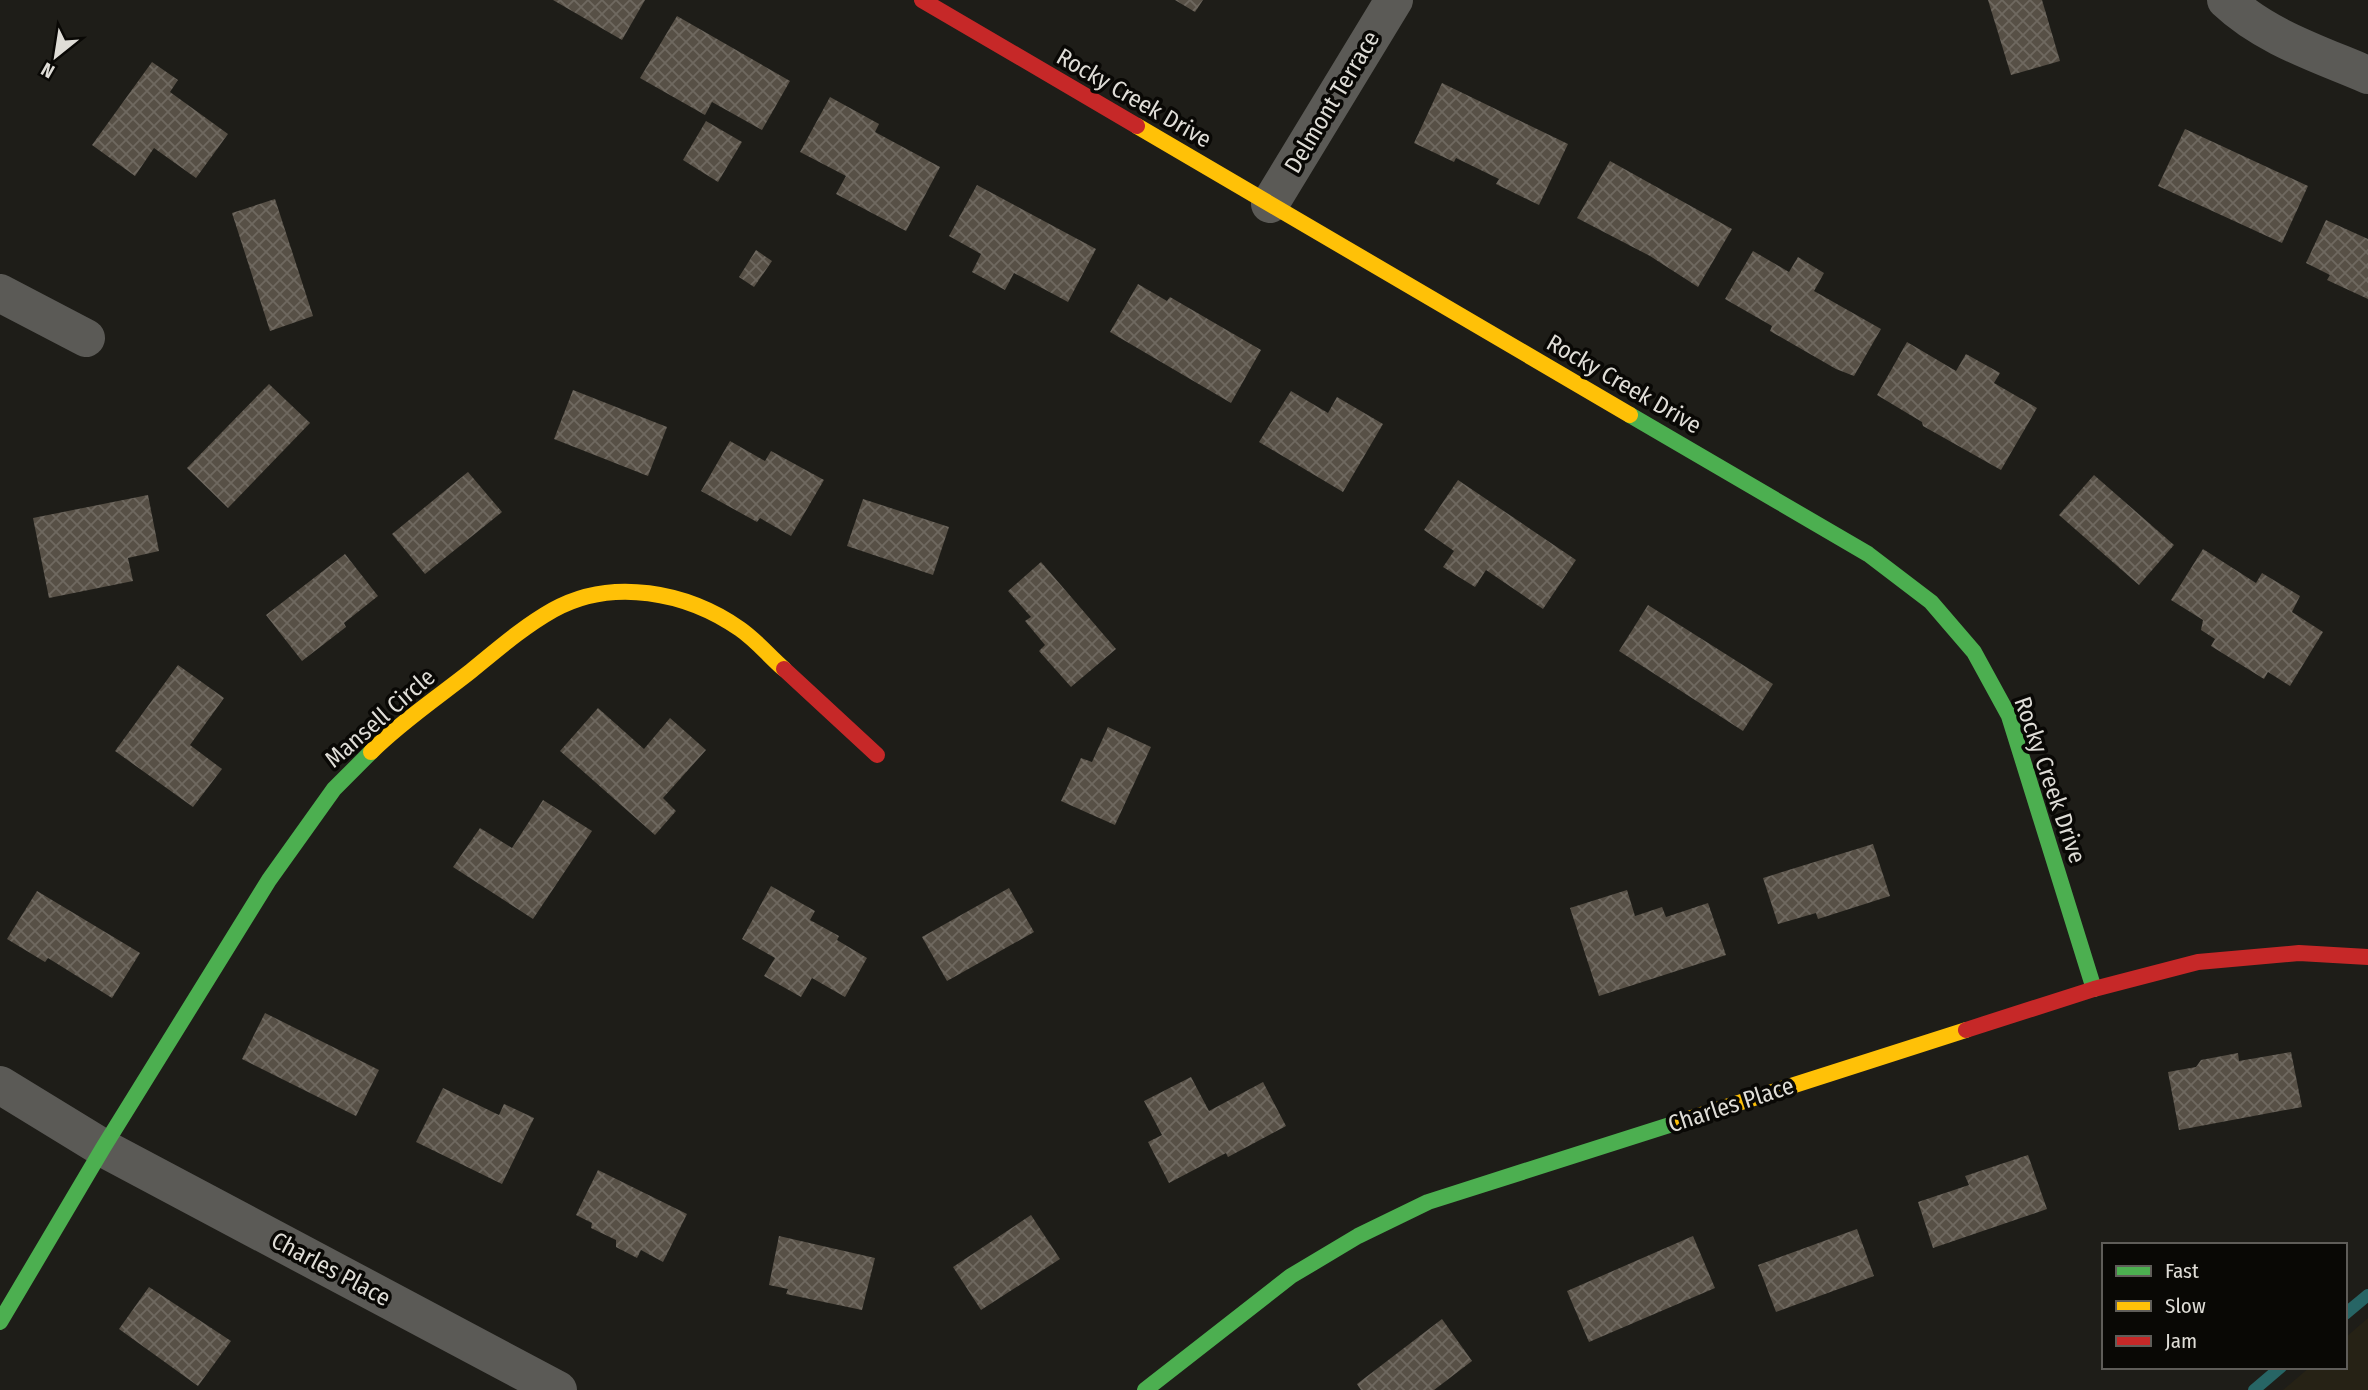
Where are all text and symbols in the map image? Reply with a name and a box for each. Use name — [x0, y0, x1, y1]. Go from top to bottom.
north arrow — [21, 21, 91, 91]
street label: Delmont Terrace — [1279, 26, 1385, 178]
street label: Rocky Creek Drive — [1052, 42, 1216, 154]
text: N — [37, 57, 58, 83]
street label: Rocky Creek Drive — [1542, 328, 1706, 440]
street label: Mansell Circle — [319, 663, 441, 773]
street label: Rocky Creek Drive — [2008, 693, 2092, 867]
street label: Charles Place — [1665, 1071, 1797, 1139]
street label: Charles Place — [267, 1226, 395, 1312]
legend — [2102, 1243, 2347, 1369]
text: Fast — [2165, 1258, 2199, 1284]
text: Slow — [2165, 1293, 2206, 1319]
text: Jam — [2165, 1328, 2197, 1354]

